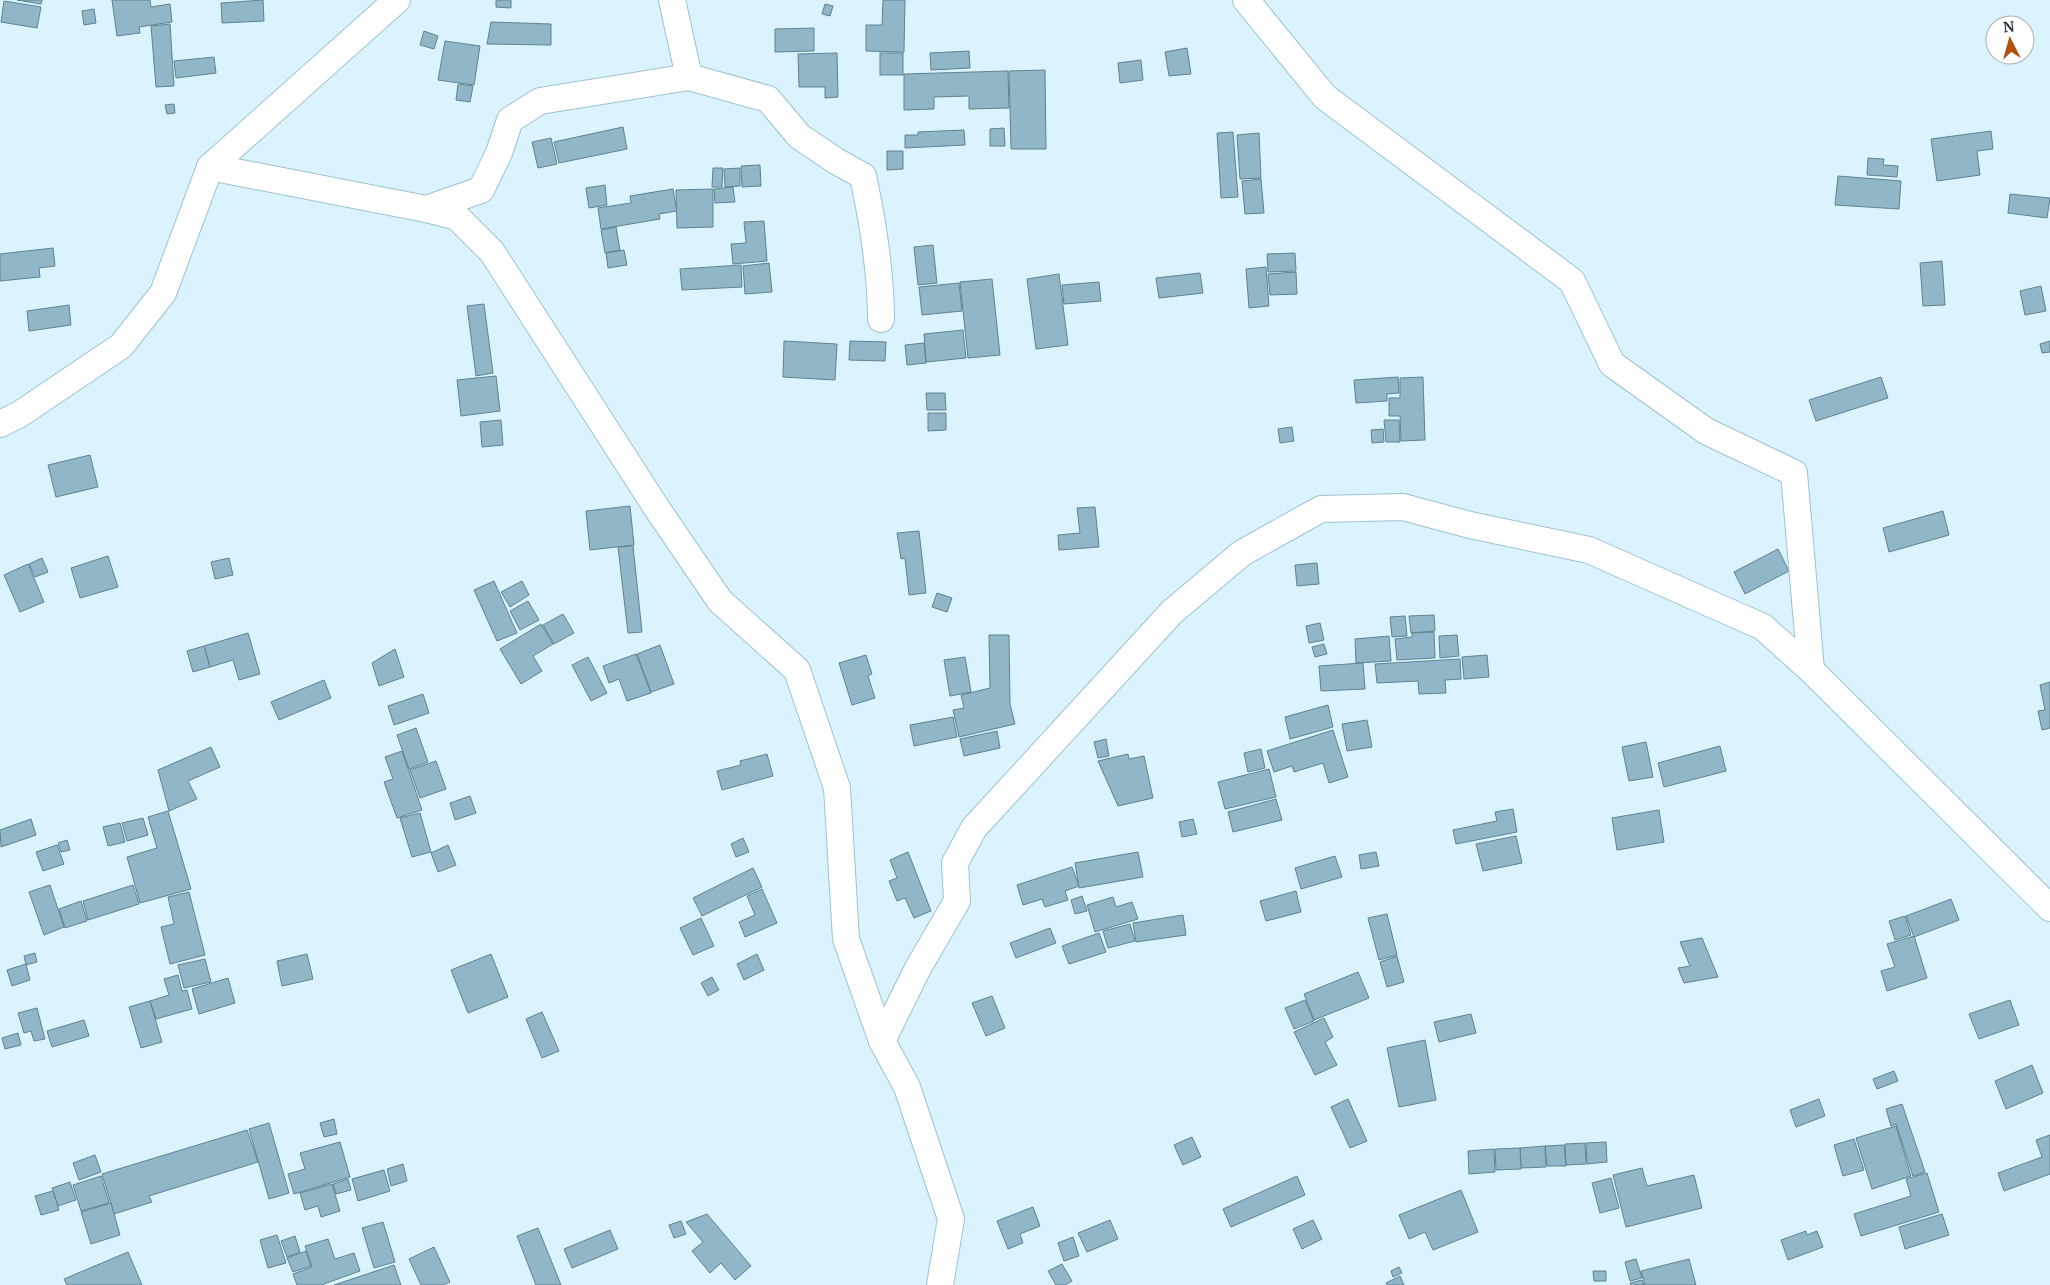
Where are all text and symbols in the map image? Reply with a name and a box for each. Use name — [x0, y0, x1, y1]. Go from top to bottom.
north arrow — [1985, 15, 2035, 65]
text: N — [2002, 18, 2015, 37]

